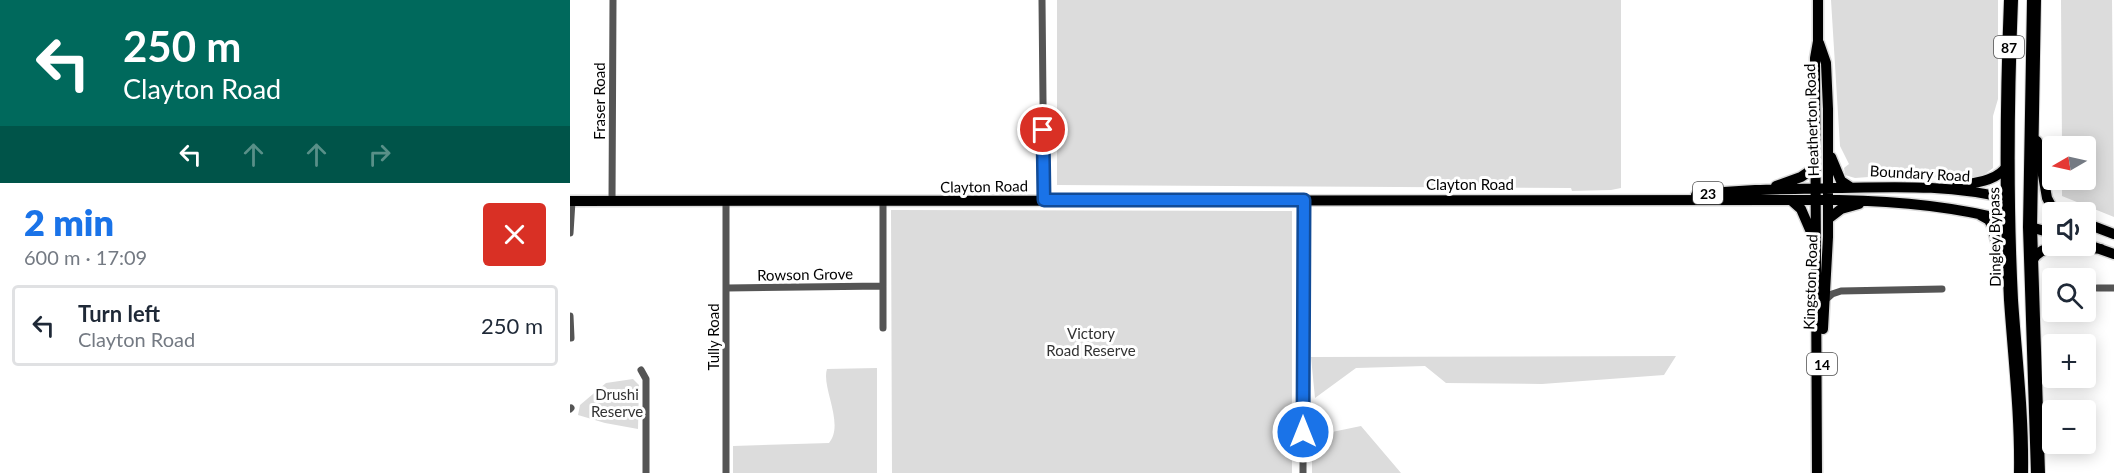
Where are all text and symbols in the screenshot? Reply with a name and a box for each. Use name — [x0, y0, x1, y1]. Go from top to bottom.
text: 250 m — [123, 21, 241, 71]
icon: left — [24, 24, 102, 102]
road number: 87 — [1994, 36, 2024, 58]
street label: Fraser Road — [590, 62, 608, 140]
street label: Heatherton Road — [1800, 63, 1822, 177]
text: Clayton Road — [123, 72, 281, 105]
pin — [1017, 104, 1068, 155]
icon: arrive — [1026, 113, 1059, 146]
north arrow — [2042, 136, 2096, 190]
map controls — [2042, 136, 2096, 454]
icon: left — [174, 138, 207, 171]
icon: ahead — [237, 138, 270, 171]
icon: ahead — [300, 138, 333, 171]
icon: right — [363, 138, 396, 171]
street label: Boundary Road — [1869, 161, 1971, 185]
street label: Clayton Road — [1426, 175, 1514, 193]
street label: Clayton Road — [940, 176, 1028, 196]
road number: 23 — [1693, 182, 1723, 204]
street label: Dingley Bypass — [1984, 187, 2004, 287]
text: 2 min — [24, 200, 114, 244]
button: sound — [2042, 202, 2096, 256]
button: close — [483, 203, 546, 266]
street label: Kingston Road — [1799, 234, 1821, 330]
text: 600 m · 17:09 — [24, 245, 147, 269]
street label: Rowson Grove — [757, 264, 853, 284]
button: search — [2042, 268, 2096, 322]
text: Turn left — [78, 300, 160, 327]
street label: Tully Road — [704, 303, 722, 371]
icon: left — [27, 309, 60, 342]
text: 250 m — [481, 312, 543, 339]
park label: Victory Road Reserve — [1046, 324, 1136, 359]
text: Clayton Road — [78, 327, 195, 351]
button: + — [2042, 334, 2096, 388]
road number: 14 — [1807, 353, 1837, 375]
park label: Drushi Reserve — [591, 385, 643, 420]
position arrow — [1271, 400, 1335, 464]
button: − — [2042, 400, 2096, 454]

